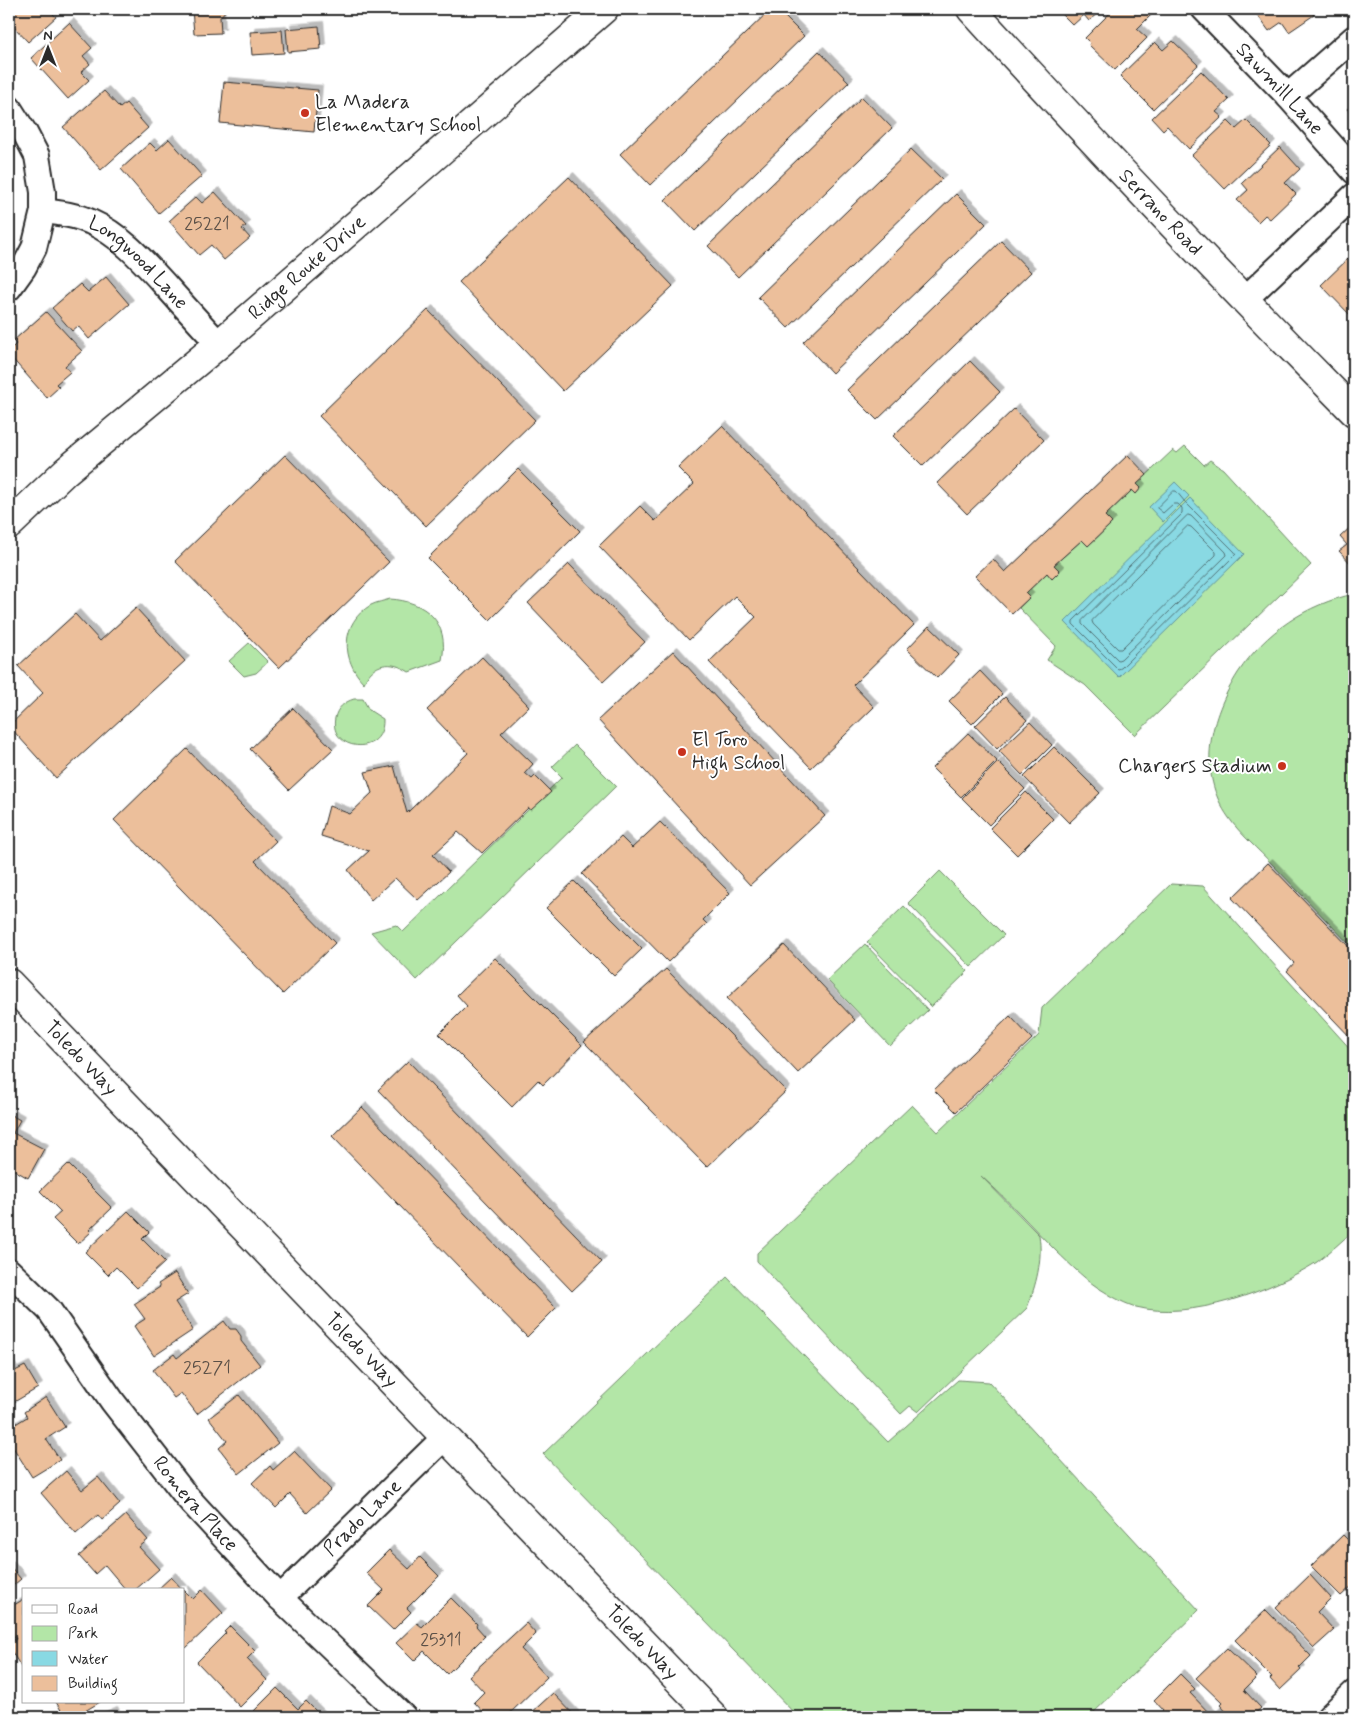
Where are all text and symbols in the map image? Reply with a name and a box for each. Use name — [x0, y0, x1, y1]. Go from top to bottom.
north arrow — [22, 22, 72, 72]
text: N — [43, 27, 53, 45]
street label: Sawmill Lane — [1230, 37, 1330, 141]
place label: La Madera Elementary School — [315, 89, 481, 139]
marker: La Madera Elementary School — [299, 107, 311, 119]
street label: Serrano Road — [1113, 163, 1209, 262]
street label: Longwood Lane — [84, 209, 194, 315]
street label: Ridge Route Drive — [242, 209, 372, 326]
house number: 25221 — [184, 212, 230, 236]
place label: El Toro High School — [692, 727, 785, 779]
marker: El Toro High School — [676, 746, 688, 758]
place label: Chargers Stadium — [1118, 753, 1272, 780]
marker: Chargers Stadium — [1276, 760, 1288, 772]
street label: Toledo Way — [38, 1014, 124, 1102]
street label: Toledo Way — [319, 1307, 404, 1394]
house number: 25271 — [183, 1356, 231, 1380]
street label: Romera Place — [146, 1450, 244, 1558]
street label: Prado Lane — [317, 1473, 408, 1562]
legend — [22, 1588, 185, 1704]
street label: Toledo Way — [600, 1599, 685, 1686]
text: Road — [68, 1600, 98, 1620]
text: Park — [68, 1624, 98, 1644]
house number: 25311 — [420, 1628, 462, 1652]
text: Water — [68, 1650, 108, 1670]
text: Building — [68, 1674, 118, 1695]

